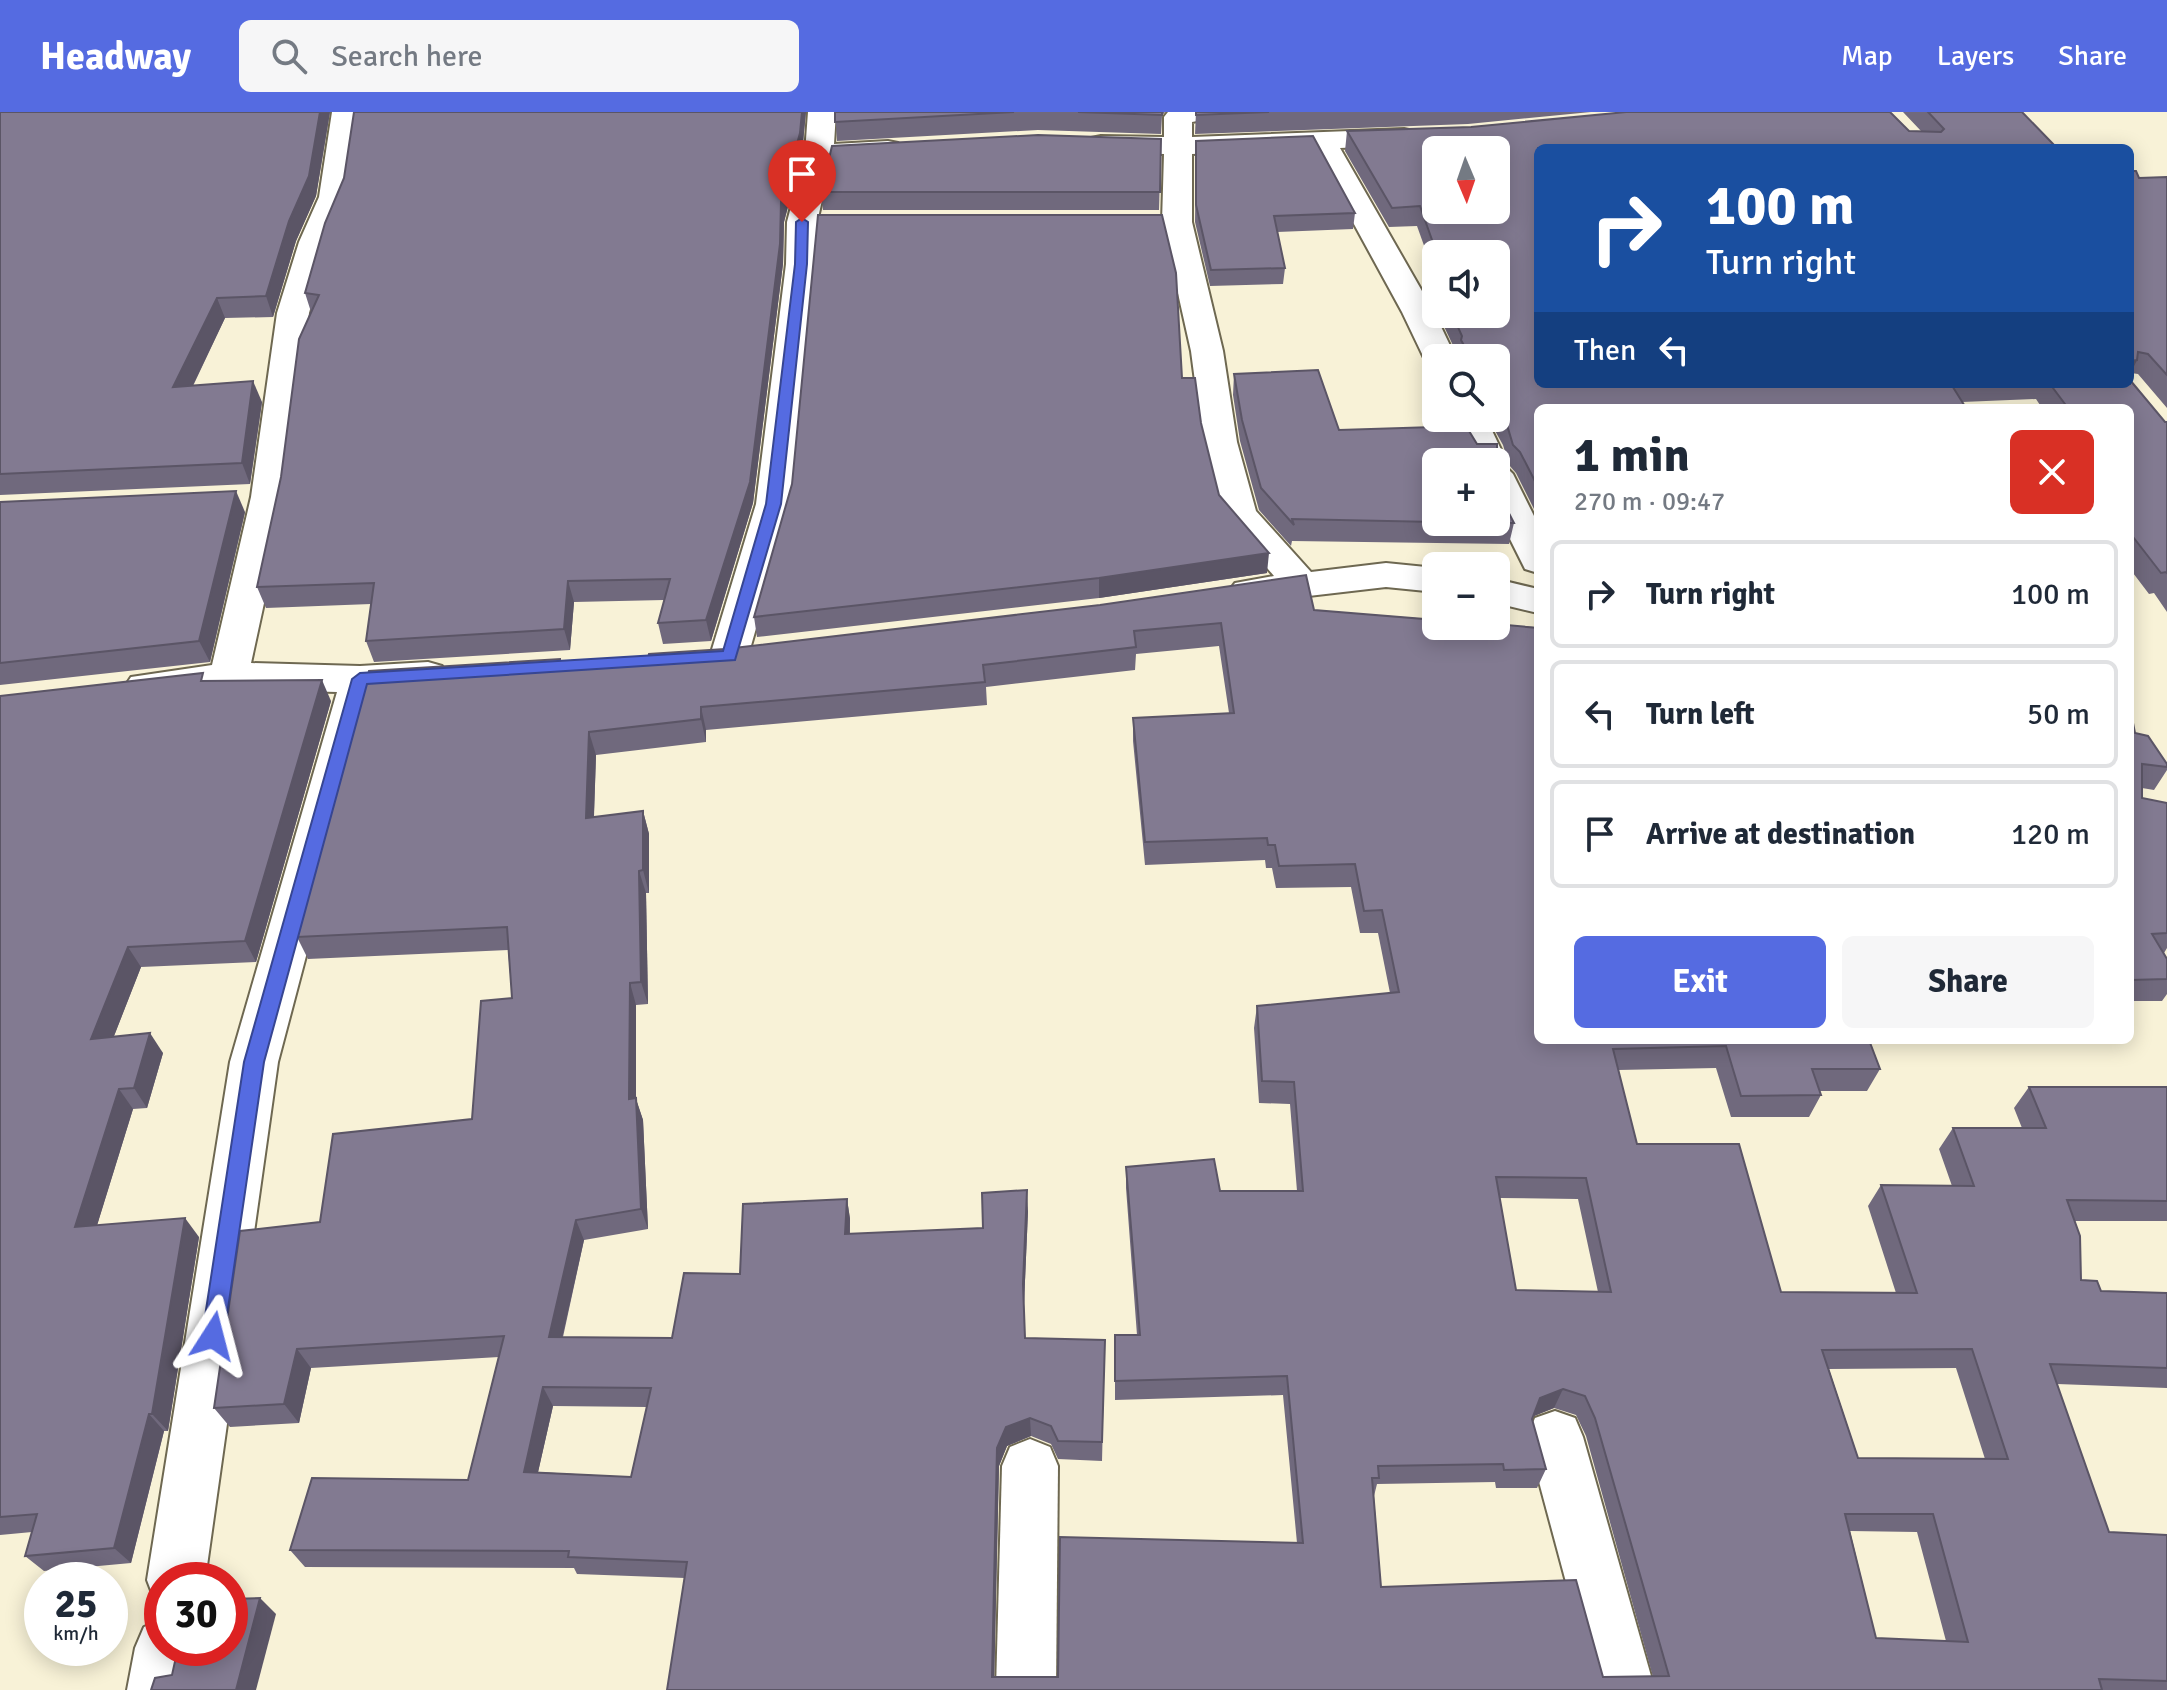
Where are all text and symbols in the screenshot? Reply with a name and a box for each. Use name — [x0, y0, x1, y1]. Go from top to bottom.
search box — [239, 20, 799, 92]
text: Headway — [40, 33, 191, 80]
icon: search — [267, 34, 311, 78]
text: Search here — [331, 38, 482, 75]
text: Map — [1841, 39, 1893, 73]
text: Layers — [1937, 39, 2014, 73]
text: Share — [2058, 39, 2127, 73]
north arrow — [1422, 136, 1510, 224]
map controls — [1422, 136, 1510, 640]
pin — [768, 140, 836, 222]
icon: arrive — [780, 152, 824, 196]
text: 100 m — [1706, 171, 1854, 240]
icon: right — [1574, 176, 1678, 280]
button: sound — [1422, 240, 1510, 328]
text: Turn right — [1706, 240, 1856, 285]
icon: left — [1652, 328, 1696, 372]
text: Then — [1574, 332, 1636, 369]
button: search — [1422, 344, 1510, 432]
text: 1 min — [1574, 426, 1690, 485]
button: close — [2010, 430, 2094, 514]
button: + — [1422, 448, 1510, 536]
text: 270 m · 09:47 — [1574, 486, 1725, 518]
button: − — [1422, 552, 1510, 640]
icon: right — [1578, 572, 1622, 616]
text: Turn right — [1646, 576, 1775, 613]
text: 100 m — [2011, 576, 2090, 613]
icon: left — [1578, 692, 1622, 736]
text: Turn left — [1646, 696, 1755, 733]
text: 50 m — [2027, 696, 2090, 733]
icon: arrive — [1578, 812, 1622, 856]
text: Arrive at destination — [1646, 816, 1915, 853]
text: 120 m — [2011, 816, 2090, 853]
button: Exit — [1574, 936, 1826, 1028]
button: Share — [1842, 936, 2094, 1028]
position arrow — [171, 1294, 255, 1378]
speed limit sign: 30 — [144, 1562, 248, 1666]
text: 25 — [54, 1579, 98, 1629]
text: km/h — [53, 1621, 99, 1646]

